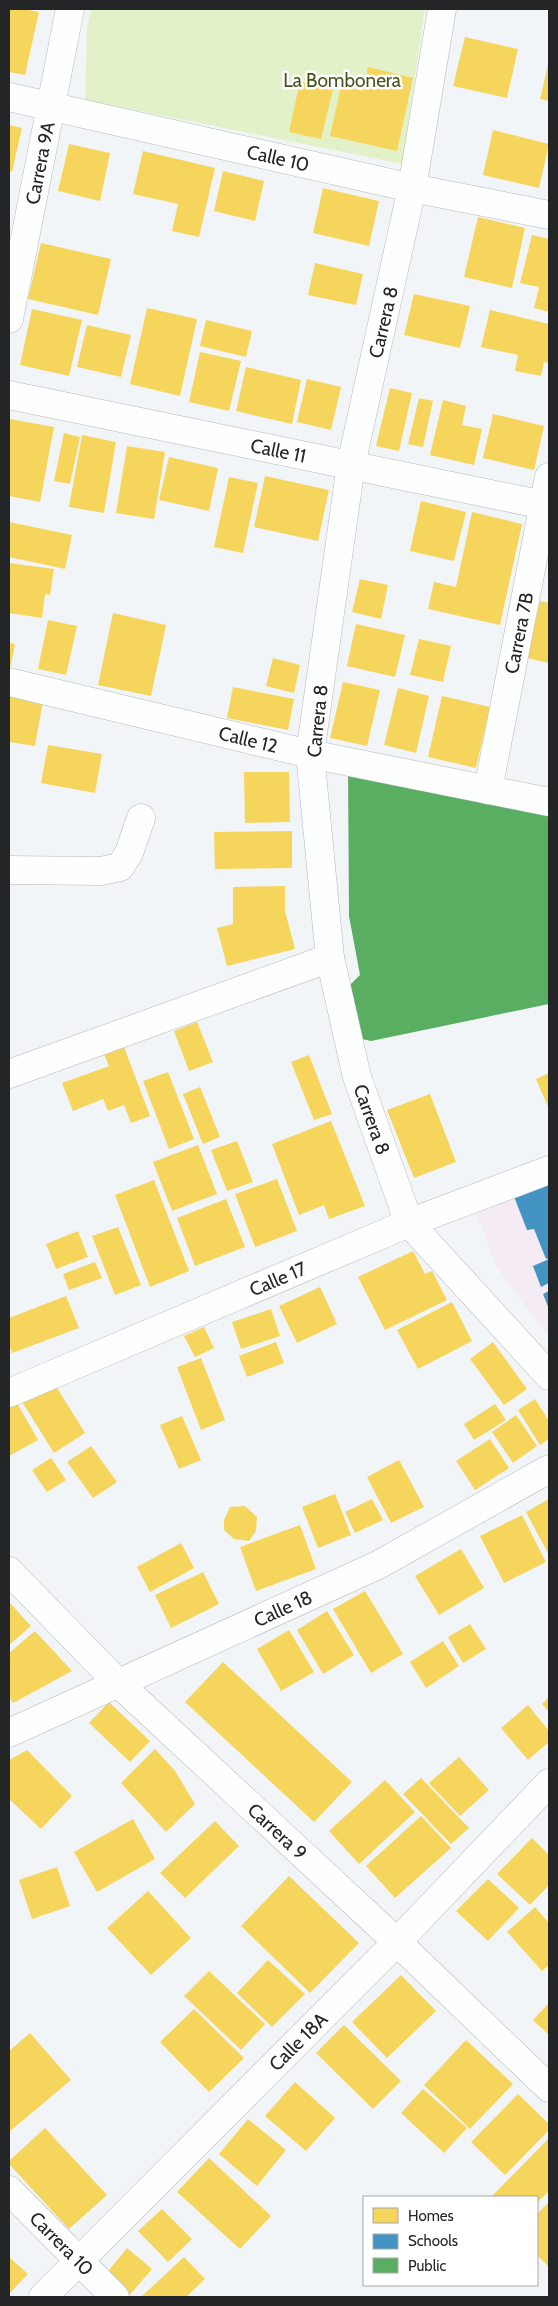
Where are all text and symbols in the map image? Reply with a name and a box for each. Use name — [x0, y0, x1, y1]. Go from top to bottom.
park label: La Bombonera — [283, 69, 401, 92]
street label: Carrera 9A — [21, 120, 60, 206]
street label: Calle 10 — [245, 140, 311, 176]
street label: Carrera 8 — [364, 284, 403, 360]
street label: Calle 11 — [248, 434, 308, 468]
street label: Carrera 7B — [500, 590, 538, 676]
street label: Carrera 8 — [302, 684, 333, 759]
street label: Calle 12 — [216, 722, 280, 758]
street label: Carrera 8 — [349, 1081, 395, 1158]
street label: Calle 17 — [246, 1257, 310, 1301]
street label: Calle 18 — [250, 1586, 316, 1632]
street label: Carrera 9 — [243, 1798, 312, 1865]
street label: Calle 18A — [264, 2008, 332, 2076]
legend — [363, 2196, 538, 2286]
street label: Carrera 10 — [25, 2207, 98, 2281]
text: Homes — [408, 2207, 454, 2225]
text: Schools — [408, 2232, 458, 2250]
text: Public — [408, 2257, 446, 2275]

